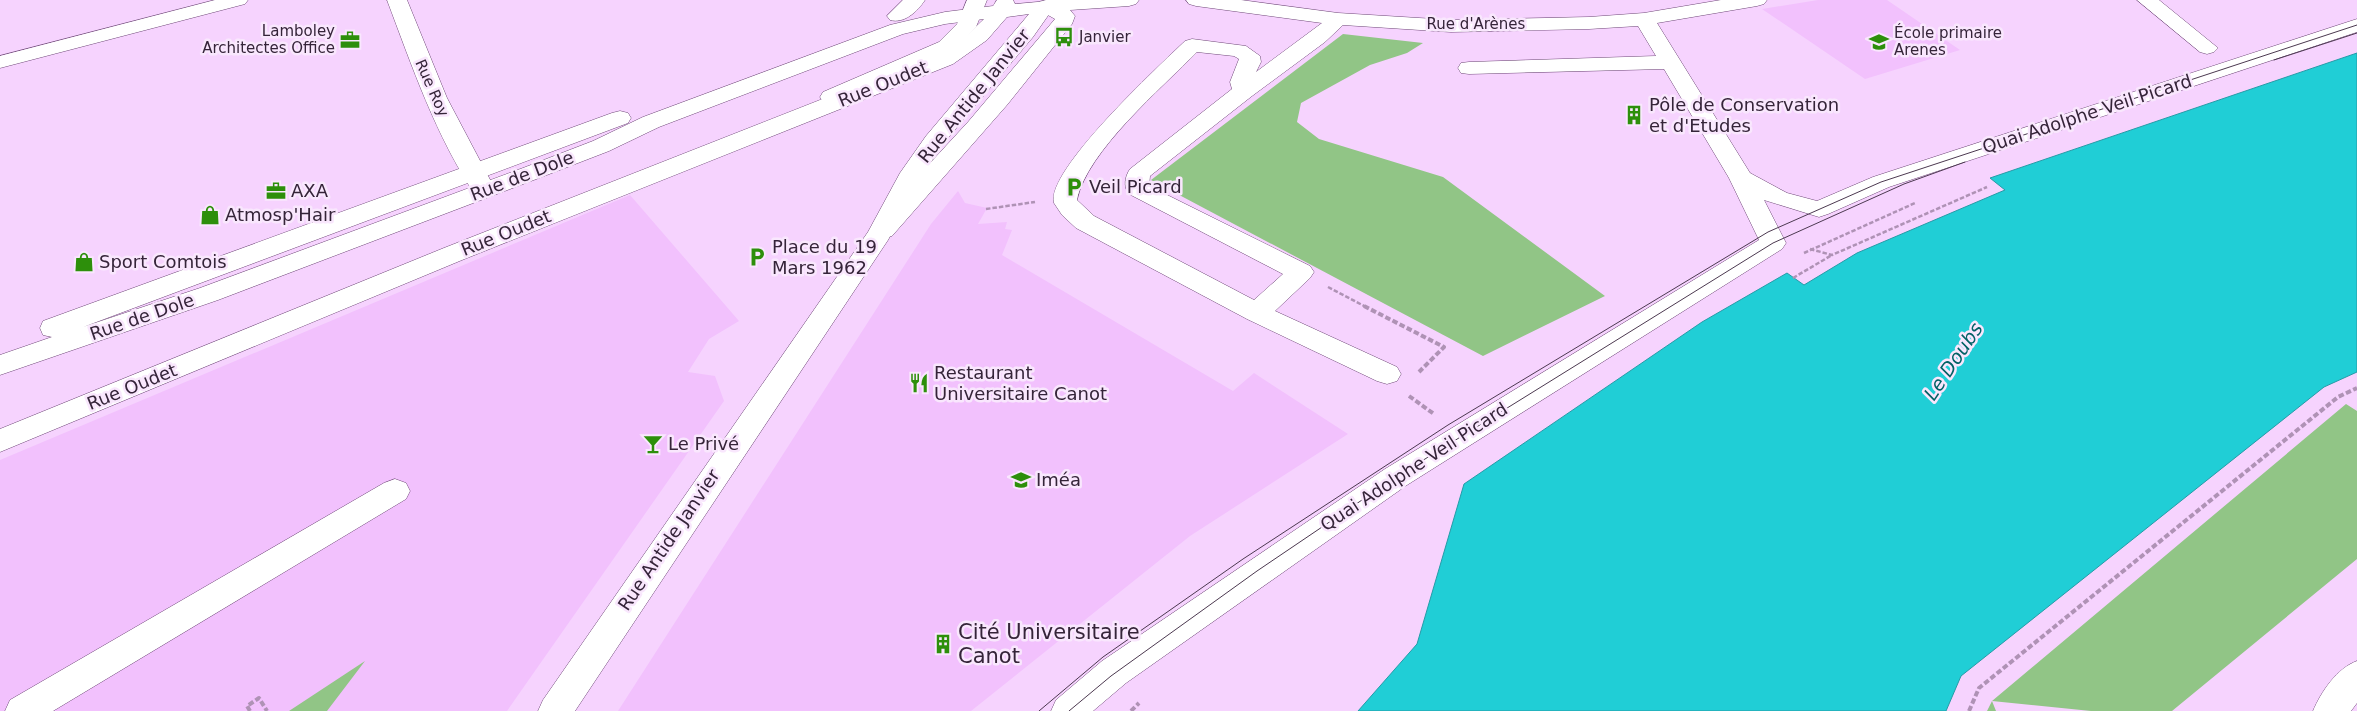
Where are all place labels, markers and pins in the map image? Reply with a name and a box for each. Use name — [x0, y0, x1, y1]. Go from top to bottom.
place label: Lamboley Architectes Office — [202, 22, 335, 57]
place label: École primaire Arenes — [1894, 23, 2002, 59]
bus stop icon: Janvier — [1053, 26, 1075, 48]
place label: Janvier — [1078, 28, 1131, 46]
office icon: Lamboley Architectes Office — [339, 29, 361, 51]
school or university icon: École primaire Arenes — [1868, 31, 1890, 53]
place label: Pôle de Conservation et d'Etudes — [1649, 94, 1839, 136]
building icon: Pôle de Conservation et d'Etudes — [1623, 104, 1645, 126]
parking icon: Veil Picard — [1063, 176, 1085, 198]
place label: Veil Picard — [1089, 176, 1182, 197]
office icon: AXA — [265, 180, 287, 202]
place label: AXA — [291, 180, 329, 201]
shop icon: Atmosp'Hair — [199, 204, 221, 226]
place label: Atmosp'Hair — [225, 204, 336, 225]
place label: Place du 19 Mars 1962 — [772, 236, 877, 278]
parking icon: Place du 19 Mars 1962 — [746, 246, 768, 268]
shop icon: Sport Comtois — [73, 251, 95, 273]
place label: Sport Comtois — [99, 251, 227, 272]
place label: Restaurant Universitaire Canot — [934, 362, 1107, 404]
restaurant icon: Restaurant Universitaire Canot — [908, 372, 930, 394]
bar icon: Le Privé — [642, 433, 664, 455]
place label: Le Privé — [668, 433, 739, 454]
school or university icon: Iméa — [1010, 469, 1032, 491]
place label: Iméa — [1036, 469, 1081, 490]
place label: Cité Universitaire Canot — [958, 620, 1140, 668]
building icon: Cité Universitaire Canot — [932, 633, 954, 655]

